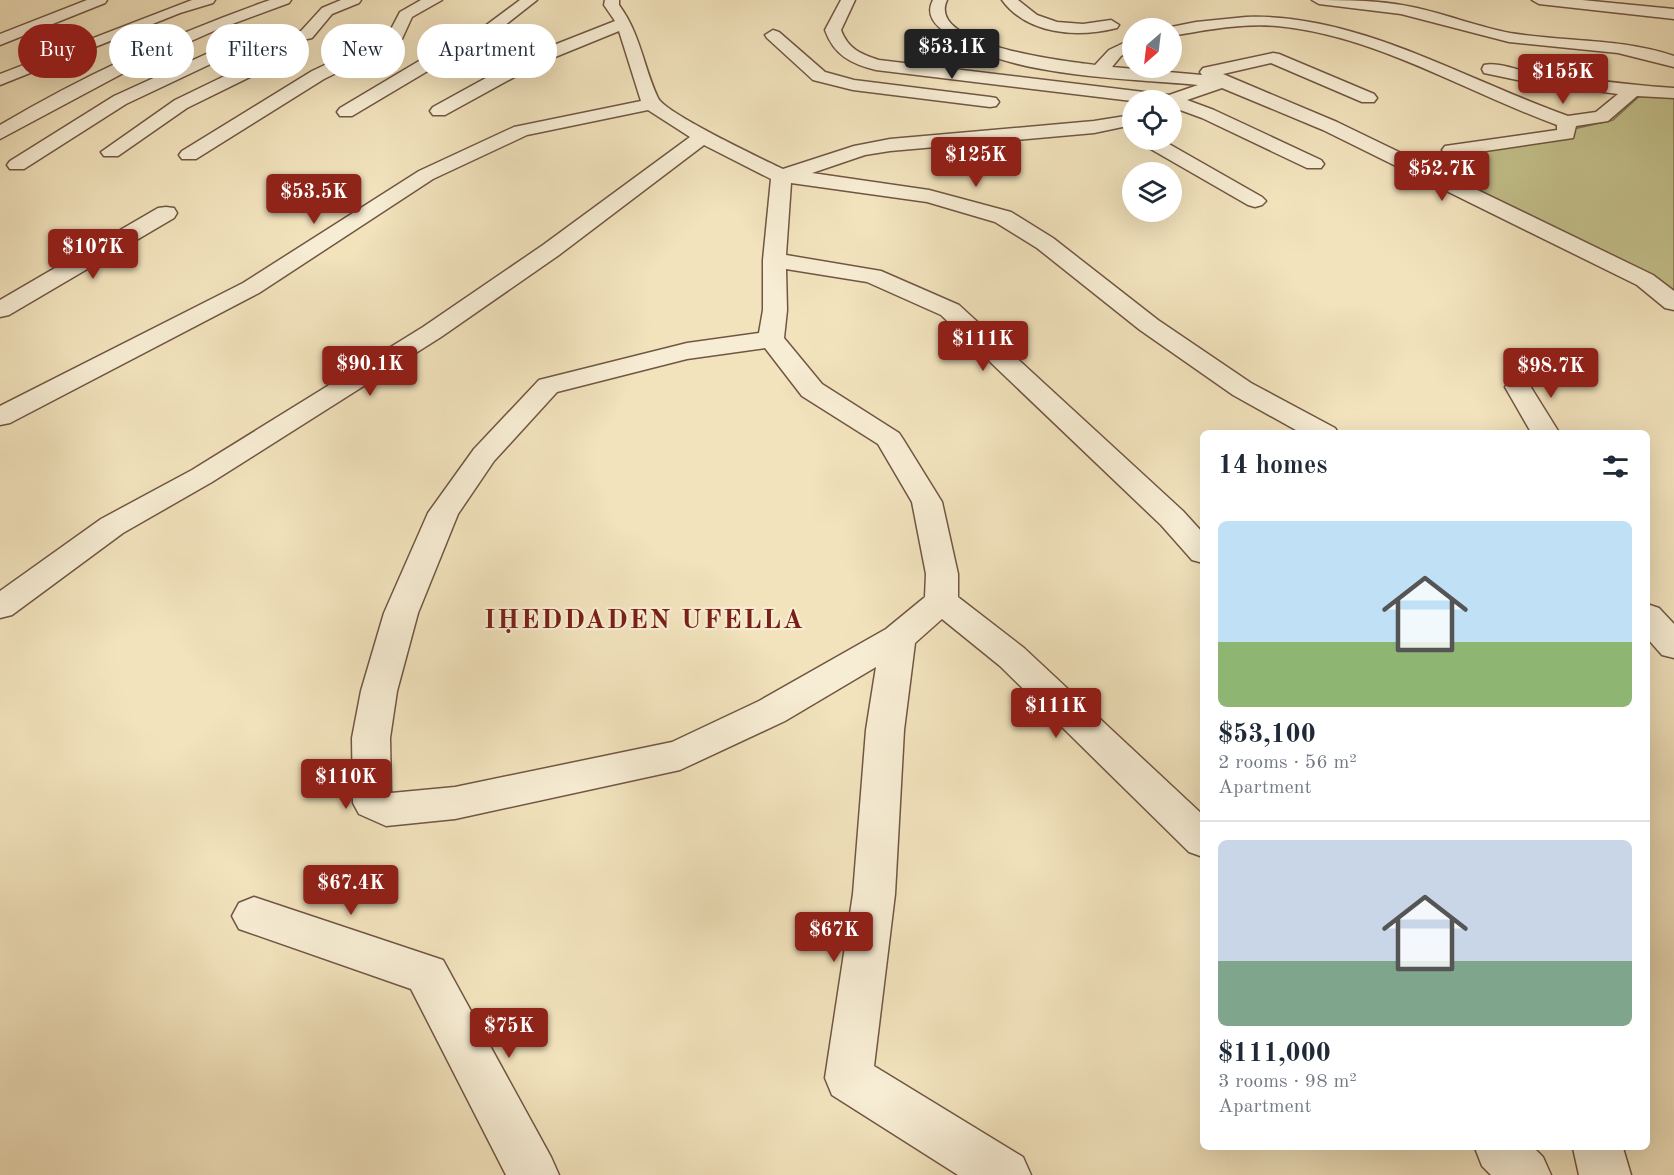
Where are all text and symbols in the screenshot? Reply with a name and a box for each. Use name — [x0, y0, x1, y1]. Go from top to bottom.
north arrow — [1122, 18, 1182, 78]
map controls — [1122, 18, 1182, 222]
chip: Buy — [18, 24, 97, 78]
chip: Rent — [109, 24, 194, 78]
chip: Filters — [206, 24, 309, 78]
chip: New — [321, 24, 405, 78]
chip: Apartment — [417, 24, 557, 78]
pin: $53.1K — [903, 29, 1001, 80]
text: $53.1K — [918, 38, 986, 58]
pin: $155K — [1521, 54, 1605, 105]
text: $155K — [1532, 63, 1594, 83]
button: locate — [1122, 90, 1182, 150]
pin: $125K — [934, 137, 1018, 188]
text: $125K — [945, 146, 1007, 166]
pin: $52.7K — [1393, 151, 1491, 202]
text: $52.7K — [1408, 160, 1476, 180]
button: layers — [1122, 162, 1182, 222]
pin: $53.5K — [265, 174, 363, 225]
text: $53.5K — [280, 183, 348, 203]
pin: $107K — [51, 229, 135, 280]
text: $107K — [62, 238, 124, 258]
pin: $111K — [941, 321, 1025, 372]
text: $111K — [952, 330, 1014, 350]
pin: $90.1K — [321, 346, 419, 397]
pin: $98.7K — [1502, 348, 1600, 399]
text: $90.1K — [336, 355, 404, 375]
text: $98.7K — [1517, 357, 1585, 377]
icon: filters — [1599, 450, 1632, 483]
text: 14 homes — [1218, 453, 1327, 479]
icon: home — [1371, 560, 1479, 668]
district label: IḤEDDADEN UFELLA — [484, 607, 804, 634]
pin: $111K — [1014, 688, 1098, 739]
text: $111K — [1025, 697, 1087, 717]
text: $53,100 — [1218, 722, 1316, 748]
text: 2 rooms · 56 m² — [1218, 753, 1357, 773]
pin: $110K — [304, 759, 388, 810]
text: $110K — [315, 768, 377, 788]
text: Apartment — [1218, 778, 1312, 798]
pin: $67.4K — [302, 865, 400, 916]
text: $67.4K — [317, 874, 385, 894]
icon: home — [1371, 879, 1479, 987]
pin: $67K — [798, 912, 870, 963]
text: $67K — [809, 921, 859, 941]
pin: $75K — [473, 1008, 545, 1059]
text: $75K — [484, 1017, 534, 1037]
text: $111,000 — [1218, 1041, 1331, 1067]
text: 3 rooms · 98 m² — [1218, 1072, 1357, 1092]
text: Apartment — [1218, 1097, 1312, 1117]

